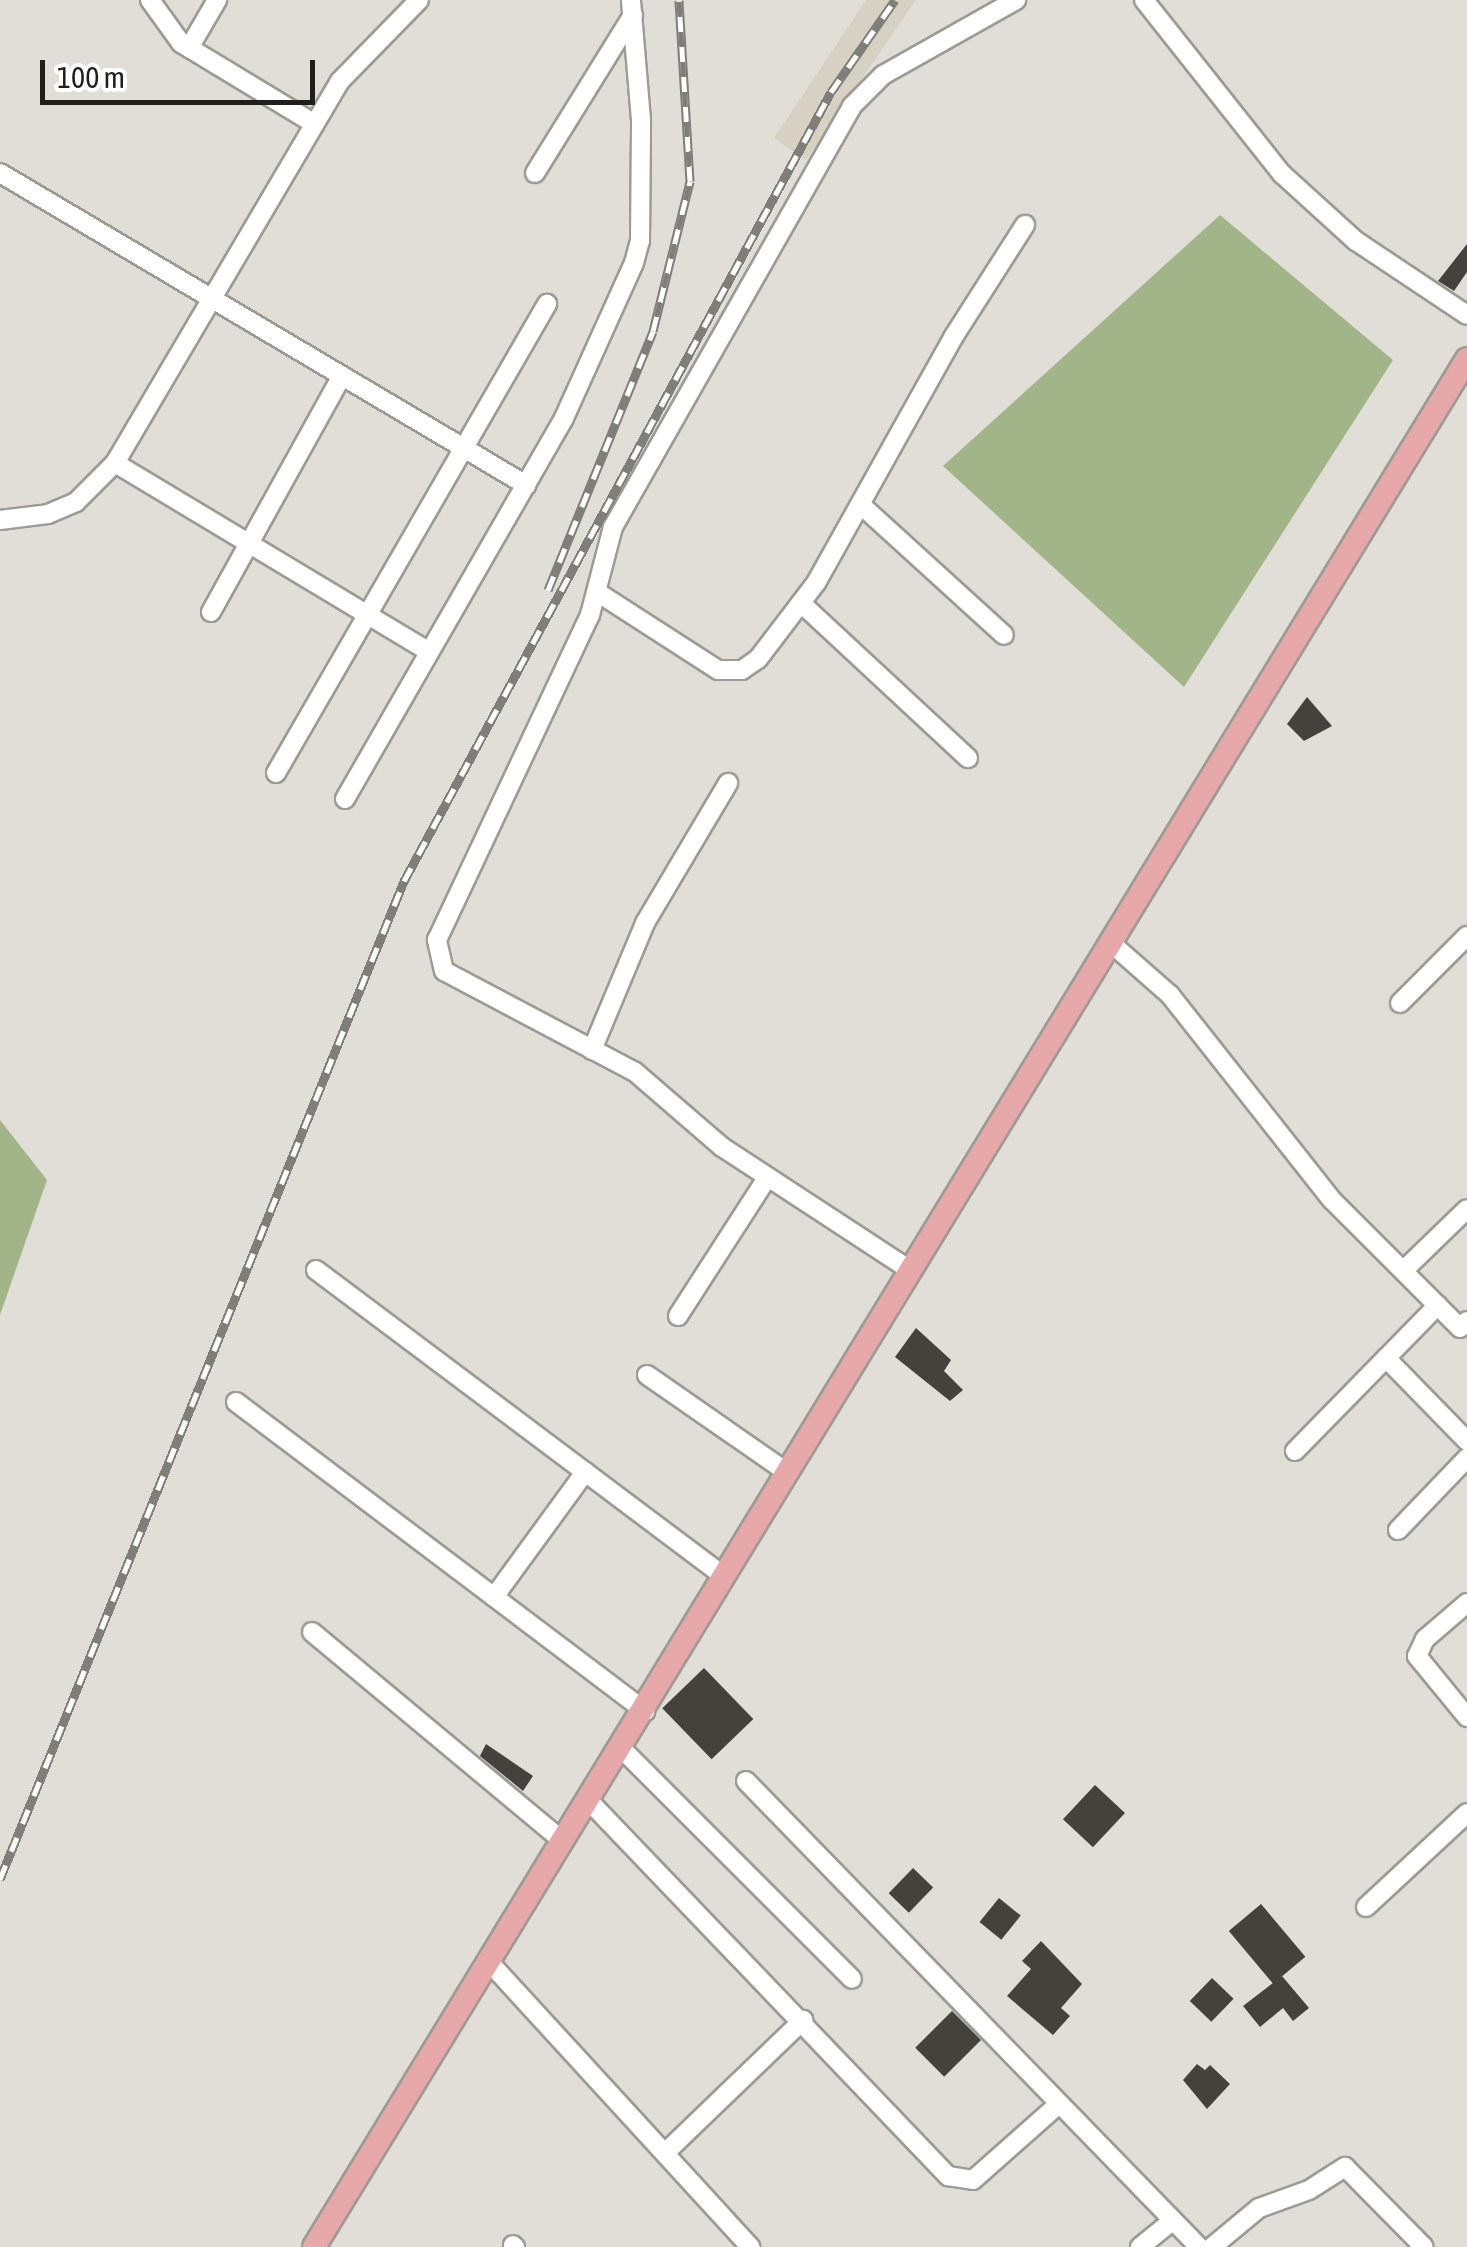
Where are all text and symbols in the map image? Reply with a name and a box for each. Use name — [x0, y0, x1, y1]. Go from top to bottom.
scale bar — [45, 40, 320, 102]
text: 100 m — [57, 60, 125, 94]

